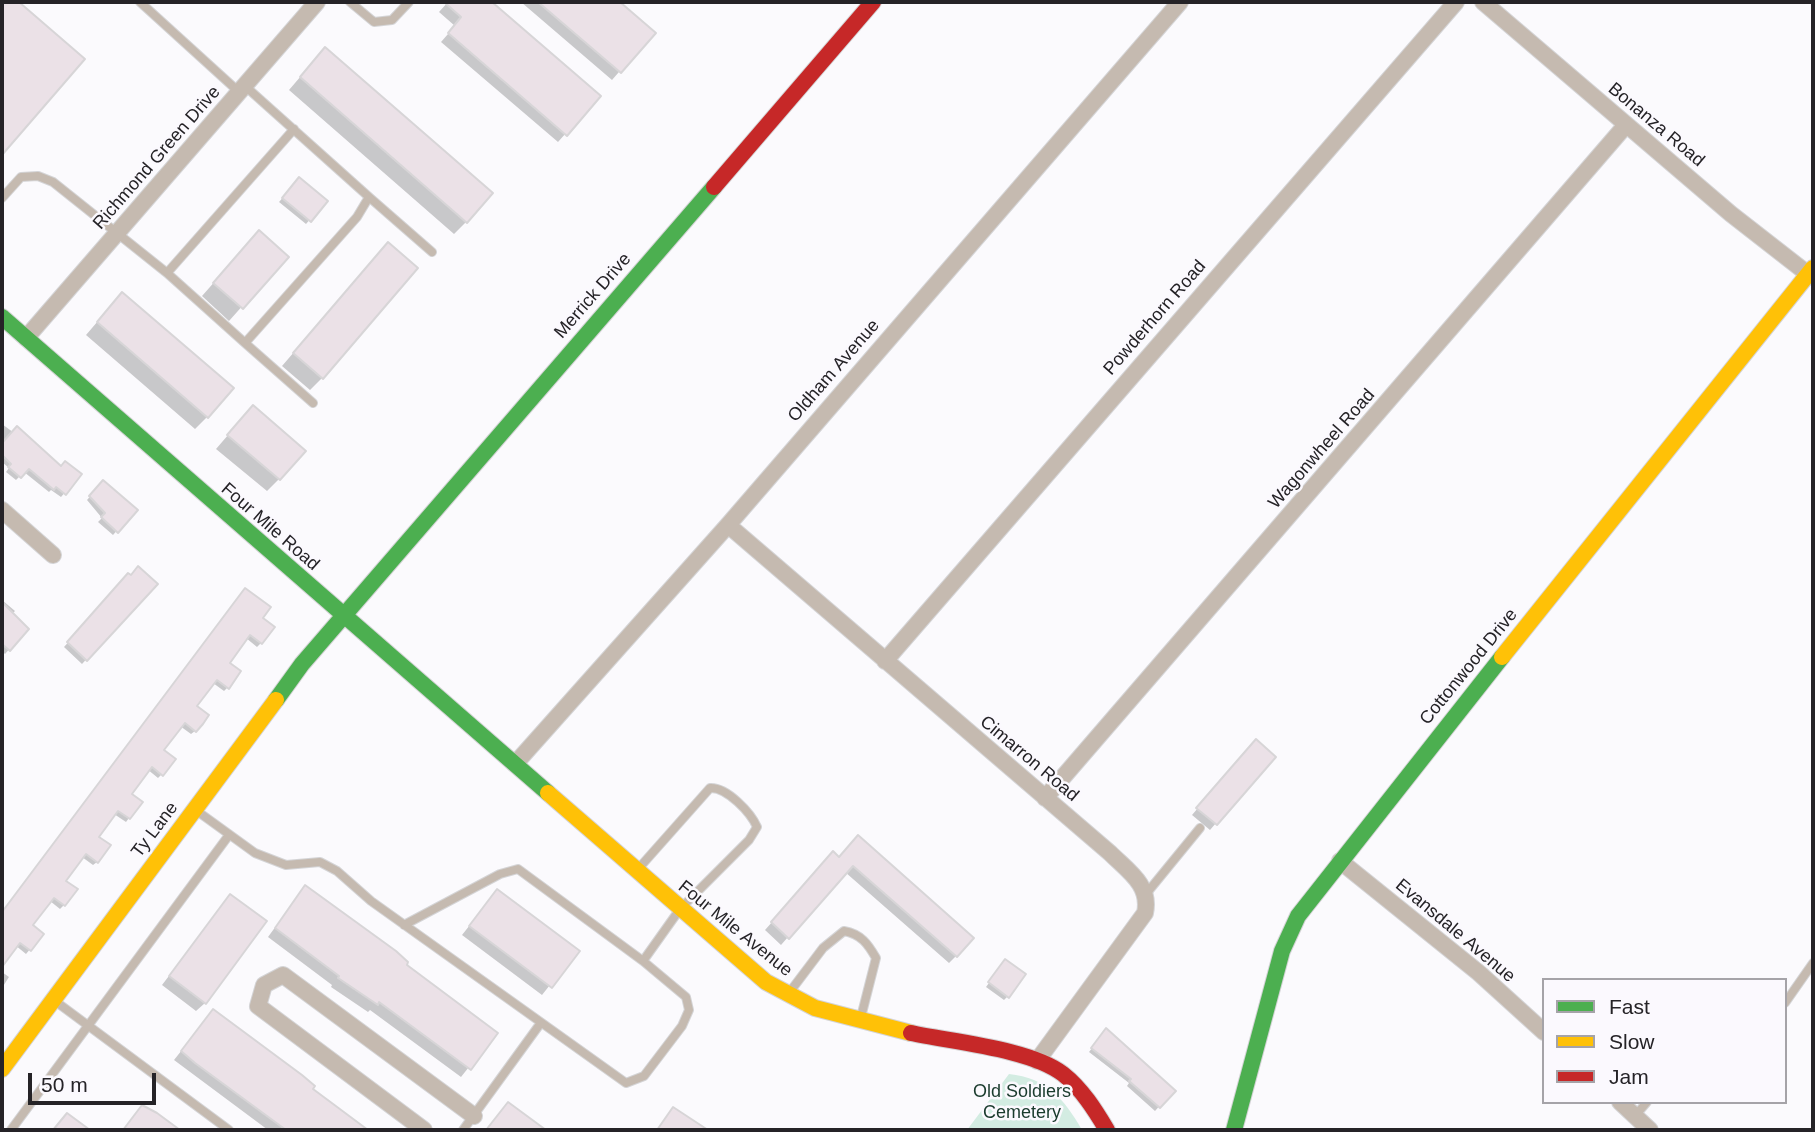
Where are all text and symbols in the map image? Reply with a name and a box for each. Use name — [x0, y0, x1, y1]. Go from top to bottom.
street label: Bonanza Road — [1603, 78, 1709, 172]
street label: Richmond Green Drive — [89, 82, 225, 234]
street label: Merrick Drive — [550, 249, 636, 343]
street label: Powderhorn Road — [1099, 256, 1211, 380]
street label: Oldham Avenue — [784, 315, 884, 427]
street label: Wagonwheel Road — [1264, 385, 1380, 513]
street label: Four Mile Road — [216, 478, 324, 576]
street label: Cottonwood Drive — [1416, 605, 1522, 729]
street label: Cimarron Road — [975, 712, 1083, 806]
street label: Ty Lane — [127, 798, 183, 862]
street label: Evansdale Avenue — [1391, 875, 1519, 987]
street label: Four Mile Avenue — [674, 876, 796, 982]
legend — [1542, 978, 1787, 1104]
text: Fast — [1609, 995, 1650, 1018]
text: Slow — [1609, 1030, 1655, 1053]
scale bar — [32, 1058, 159, 1102]
text: Jam — [1609, 1065, 1649, 1088]
text: 50 m — [41, 1073, 88, 1096]
park label: Old Soldiers Cemetery — [973, 1081, 1071, 1124]

